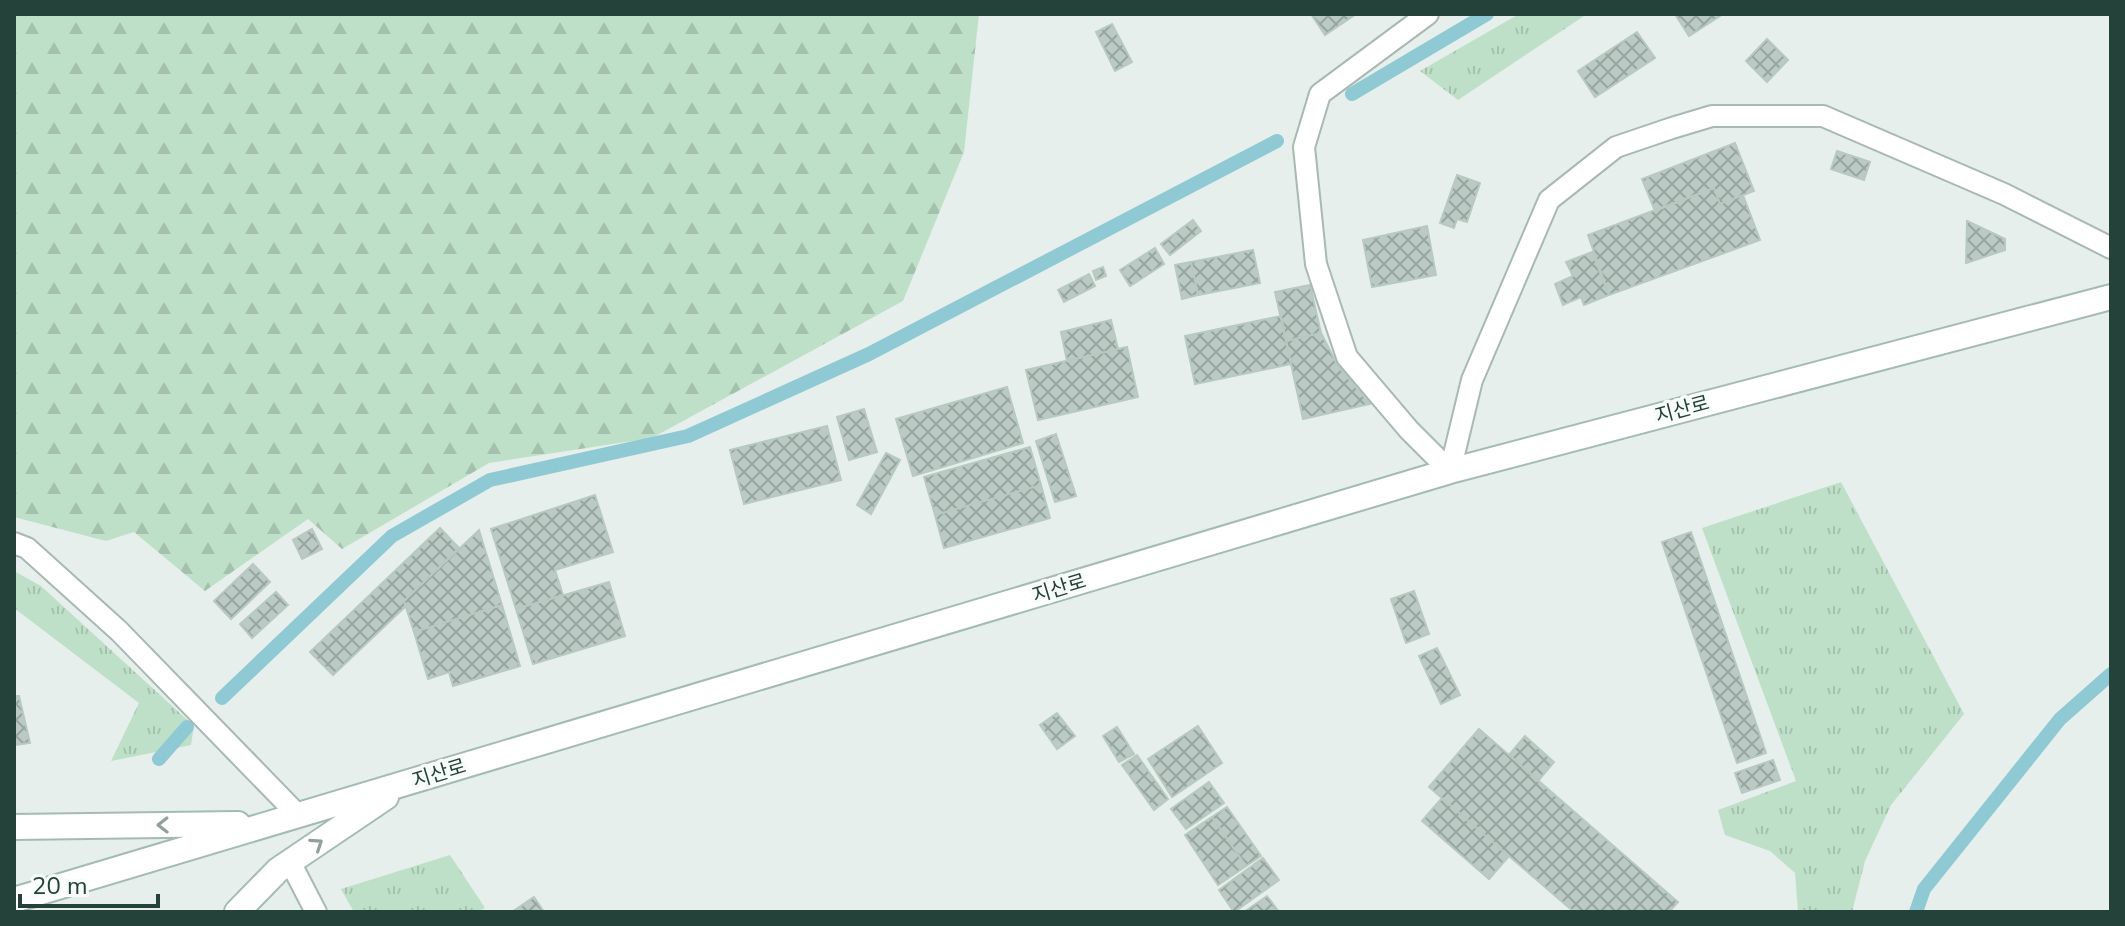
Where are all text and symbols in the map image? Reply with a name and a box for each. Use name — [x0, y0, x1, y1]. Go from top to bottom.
street label: 지산로 — [1652, 389, 1712, 430]
street label: 지산로 — [1029, 567, 1089, 609]
street label: 지산로 — [409, 752, 469, 794]
one-way arrow — [156, 816, 169, 834]
one-way arrow — [308, 838, 323, 853]
scale bar — [20, 858, 158, 908]
text: 20 m — [32, 870, 88, 902]

